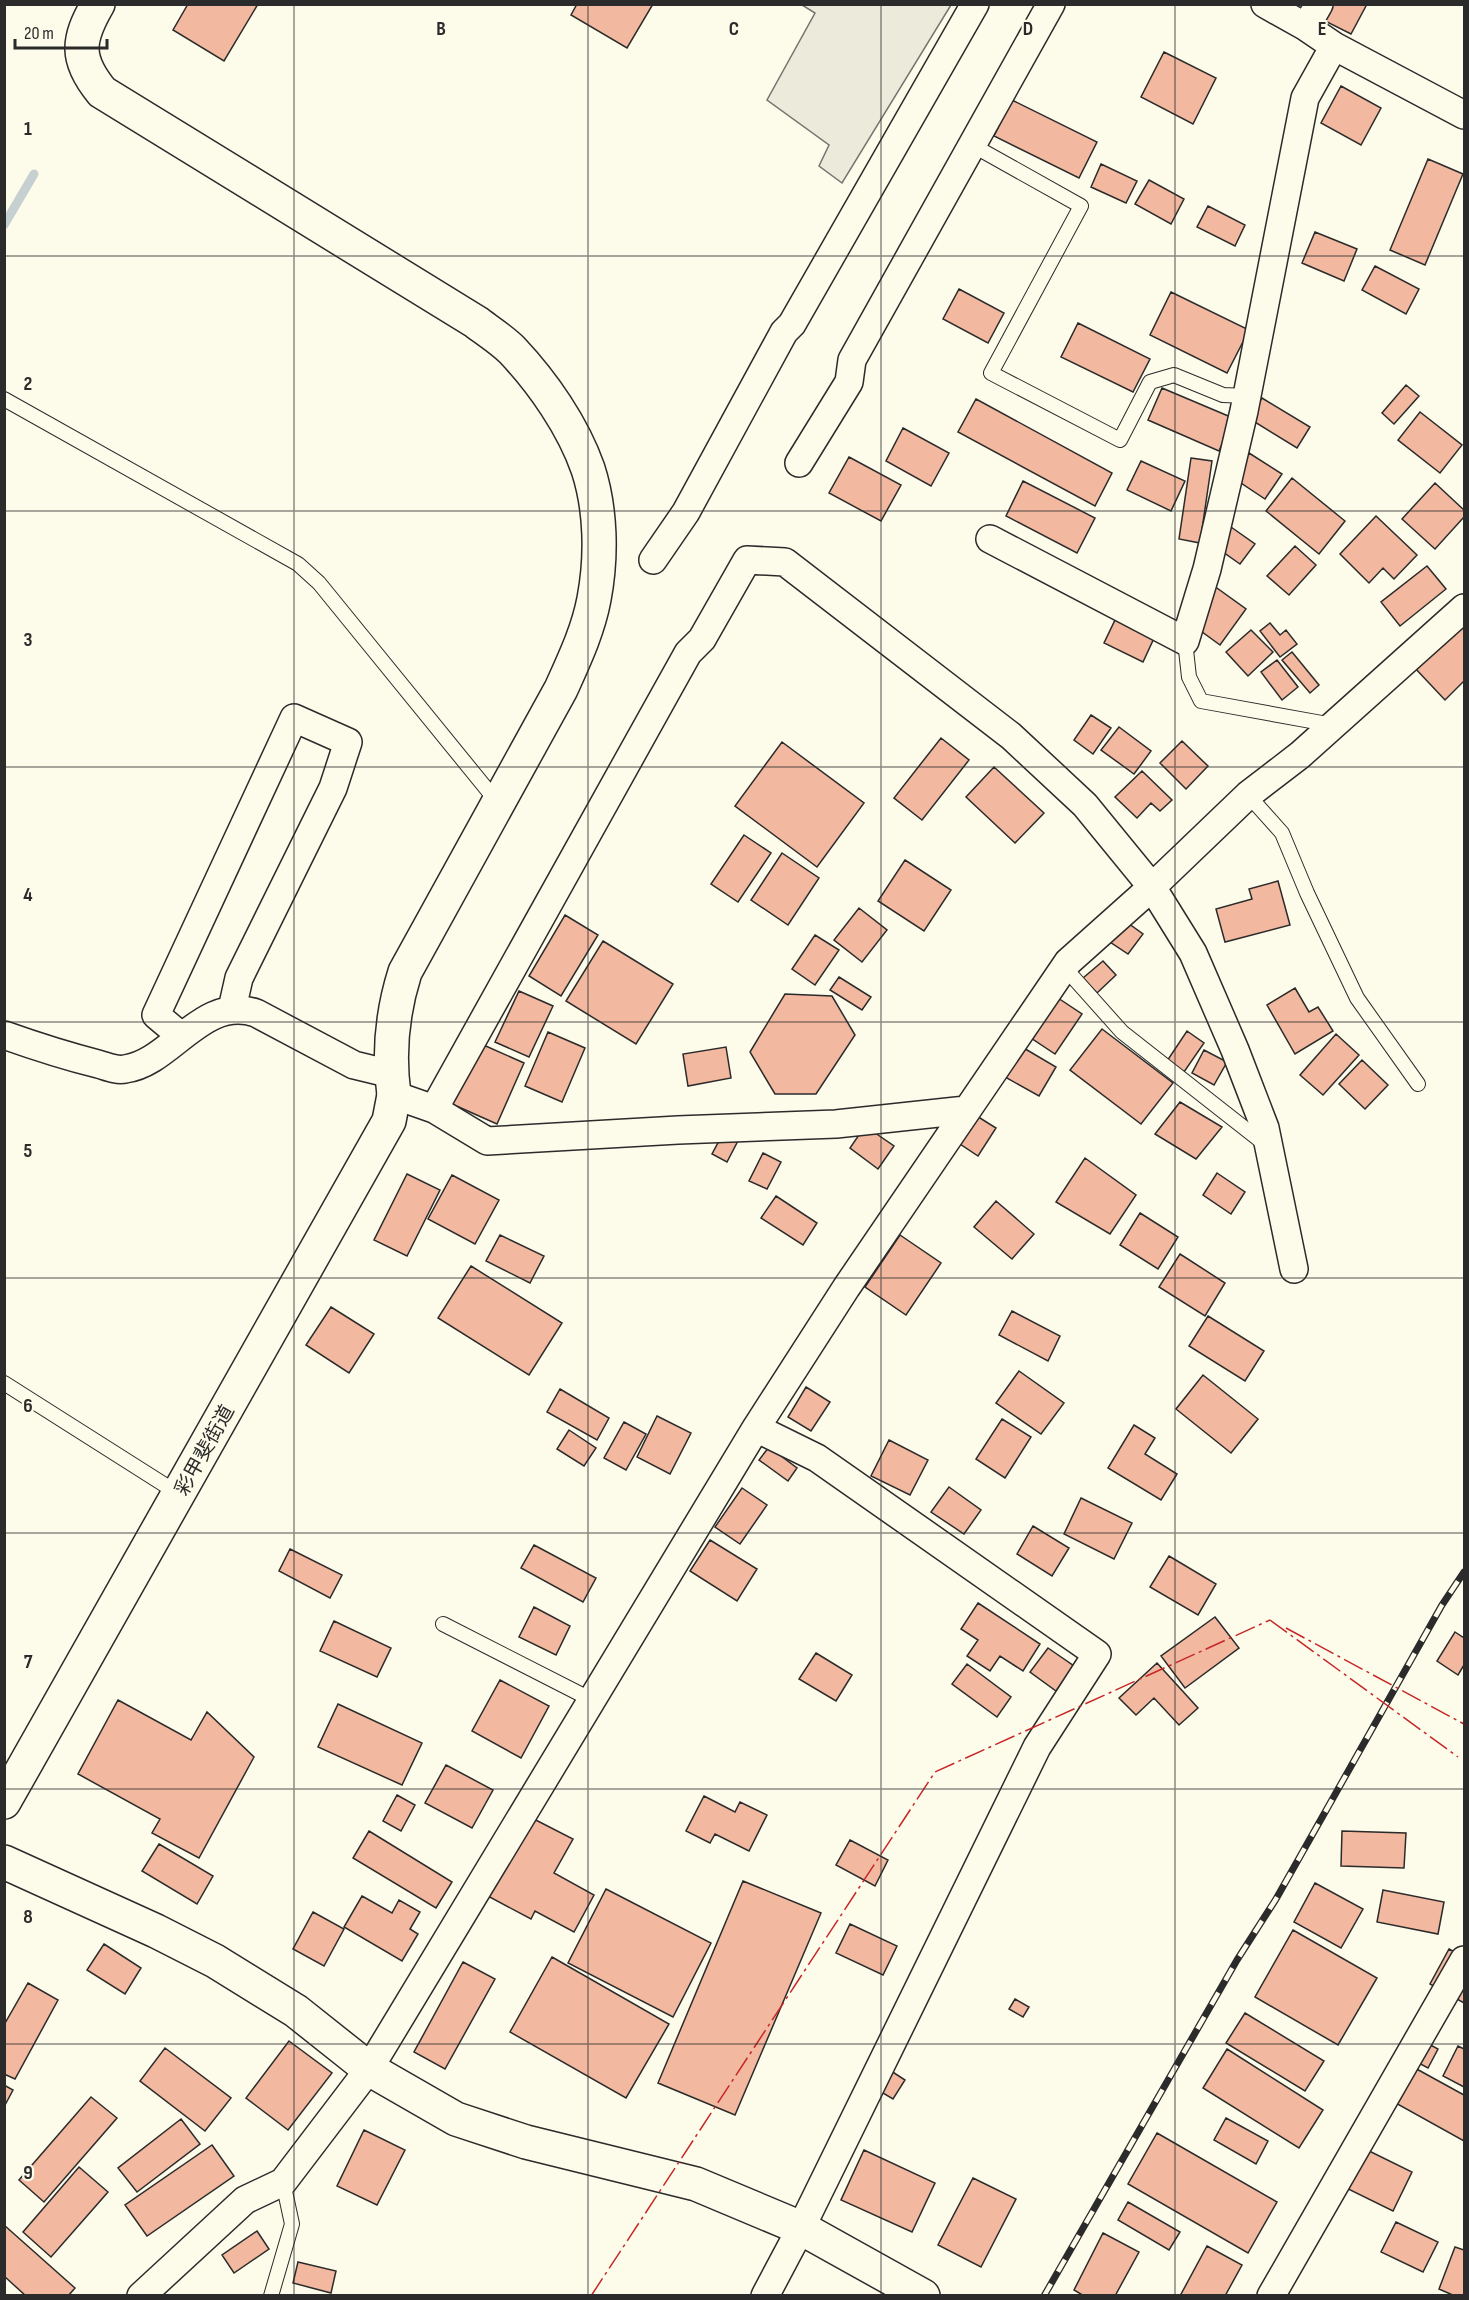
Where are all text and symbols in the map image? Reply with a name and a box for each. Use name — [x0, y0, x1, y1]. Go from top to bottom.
scale bar — [15, 12, 106, 50]
text: B — [436, 17, 446, 41]
text: C — [729, 17, 739, 41]
text: D — [1023, 17, 1033, 41]
text: E — [1318, 17, 1326, 41]
text: 20 m — [24, 23, 54, 44]
text: 1 — [24, 117, 32, 141]
text: 2 — [24, 372, 32, 396]
text: 3 — [24, 628, 33, 652]
text: 4 — [23, 883, 33, 907]
text: 5 — [24, 1139, 33, 1163]
text: 6 — [23, 1394, 33, 1418]
street label: 彩甲斐街道 — [170, 1401, 240, 1500]
text: 7 — [24, 1650, 33, 1674]
text: 8 — [23, 1905, 33, 1929]
text: 9 — [23, 2161, 33, 2185]

